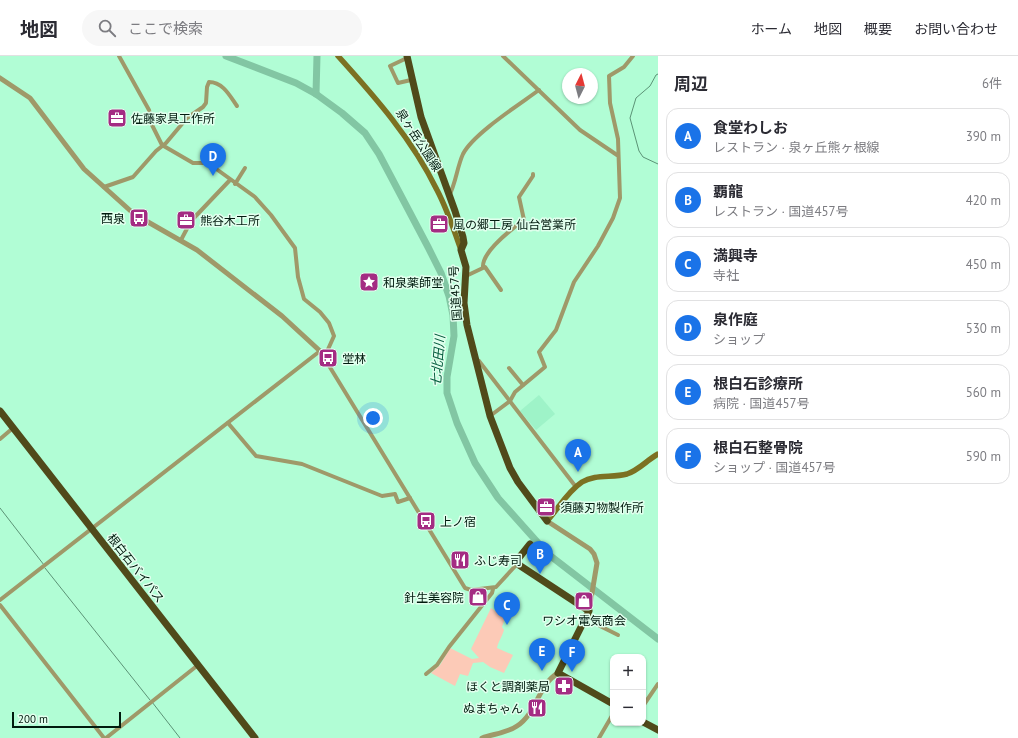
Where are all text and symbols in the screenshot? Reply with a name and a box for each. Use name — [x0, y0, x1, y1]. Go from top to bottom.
search box — [82, 10, 362, 46]
text: 地図 — [20, 17, 58, 41]
icon: search — [96, 17, 118, 39]
text: ここで検索 — [128, 19, 203, 38]
text: ホーム — [750, 20, 792, 38]
text: 地図 — [814, 20, 842, 38]
text: 概要 — [864, 20, 892, 38]
text: お問い合わせ — [914, 20, 998, 38]
north arrow — [562, 68, 598, 104]
text: 周辺 — [674, 73, 708, 95]
text: 6件 — [982, 75, 1002, 92]
street label: 泉ヶ岳公園線 — [393, 106, 445, 174]
office icon: 佐藤家具工作所 — [106, 107, 128, 129]
place label: 佐藤家具工作所 — [131, 111, 215, 126]
text: 食堂わしお — [713, 118, 788, 137]
text: A — [684, 128, 692, 145]
text: 390 m — [966, 128, 1001, 145]
text: レストラン · 泉ヶ丘熊ヶ根線 — [713, 139, 879, 156]
pin: D — [200, 143, 226, 176]
text: 覇龍 — [713, 182, 743, 201]
text: B — [684, 192, 692, 209]
text: 420 m — [966, 192, 1001, 209]
text: レストラン · 国道457号 — [713, 203, 849, 220]
bus stop icon: 西泉 — [128, 207, 150, 229]
office icon: 熊谷木工所 — [175, 209, 197, 231]
place label: 西泉 — [101, 211, 125, 226]
place label: 熊谷木工所 — [200, 213, 260, 228]
office icon: 風の郷工房 仙台営業所 — [428, 213, 450, 235]
place label: 風の郷工房 仙台営業所 — [453, 217, 576, 232]
text: 満興寺 — [713, 246, 758, 265]
text: C — [684, 256, 692, 273]
text: 450 m — [966, 256, 1001, 273]
street label: 国道457号 — [446, 265, 464, 321]
text: 寺社 — [713, 267, 739, 284]
place icon: 和泉薬師堂 — [358, 271, 380, 293]
place label: 和泉薬師堂 — [383, 275, 443, 290]
text: 泉作庭 — [713, 310, 758, 329]
text: D — [684, 320, 692, 337]
text: 530 m — [966, 320, 1001, 337]
text: ショップ — [713, 331, 765, 348]
water label: 七北田川 — [427, 332, 449, 388]
bus stop icon: 堂林 — [317, 347, 339, 369]
place label: 堂林 — [342, 351, 366, 366]
text: 根白石診療所 — [713, 374, 803, 393]
text: E — [685, 384, 691, 401]
text: 560 m — [966, 384, 1001, 401]
text: 病院 · 国道457号 — [713, 395, 810, 412]
your location — [363, 408, 383, 428]
text: 根白石整骨院 — [713, 438, 803, 457]
pin: A — [565, 439, 591, 472]
text: F — [685, 448, 691, 465]
text: 590 m — [966, 448, 1001, 465]
text: ショップ · 国道457号 — [713, 459, 836, 476]
office icon: 須藤刃物製作所 — [535, 496, 557, 518]
place label: 須藤刃物製作所 — [560, 500, 644, 515]
bus stop icon: 上ノ宿 — [415, 510, 437, 532]
place label: 上ノ宿 — [440, 514, 476, 529]
street label: 根白石バイパス — [104, 530, 168, 606]
pin: B — [527, 541, 553, 574]
restaurant icon: ふじ寿司 — [449, 549, 471, 571]
place label: ふじ寿司 — [474, 553, 522, 568]
shop icon: 針生美容院 — [467, 586, 489, 608]
place label: 針生美容院 — [404, 590, 464, 605]
shop icon: ワシオ電気商会 — [573, 590, 595, 612]
pin: C — [494, 592, 520, 625]
place label: ワシオ電気商会 — [542, 613, 626, 628]
pin: E — [529, 638, 555, 671]
pin: F — [559, 639, 585, 672]
map controls — [610, 654, 646, 726]
button: + — [610, 654, 646, 690]
pharmacy icon: ほくと調剤薬局 — [553, 675, 575, 697]
place label: ほくと調剤薬局 — [466, 679, 550, 694]
button: − — [610, 690, 646, 726]
restaurant icon: ぬまちゃん — [526, 697, 548, 719]
place label: ぬまちゃん — [463, 701, 523, 716]
scale bar — [12, 710, 121, 729]
text: 200 m — [18, 712, 48, 726]

